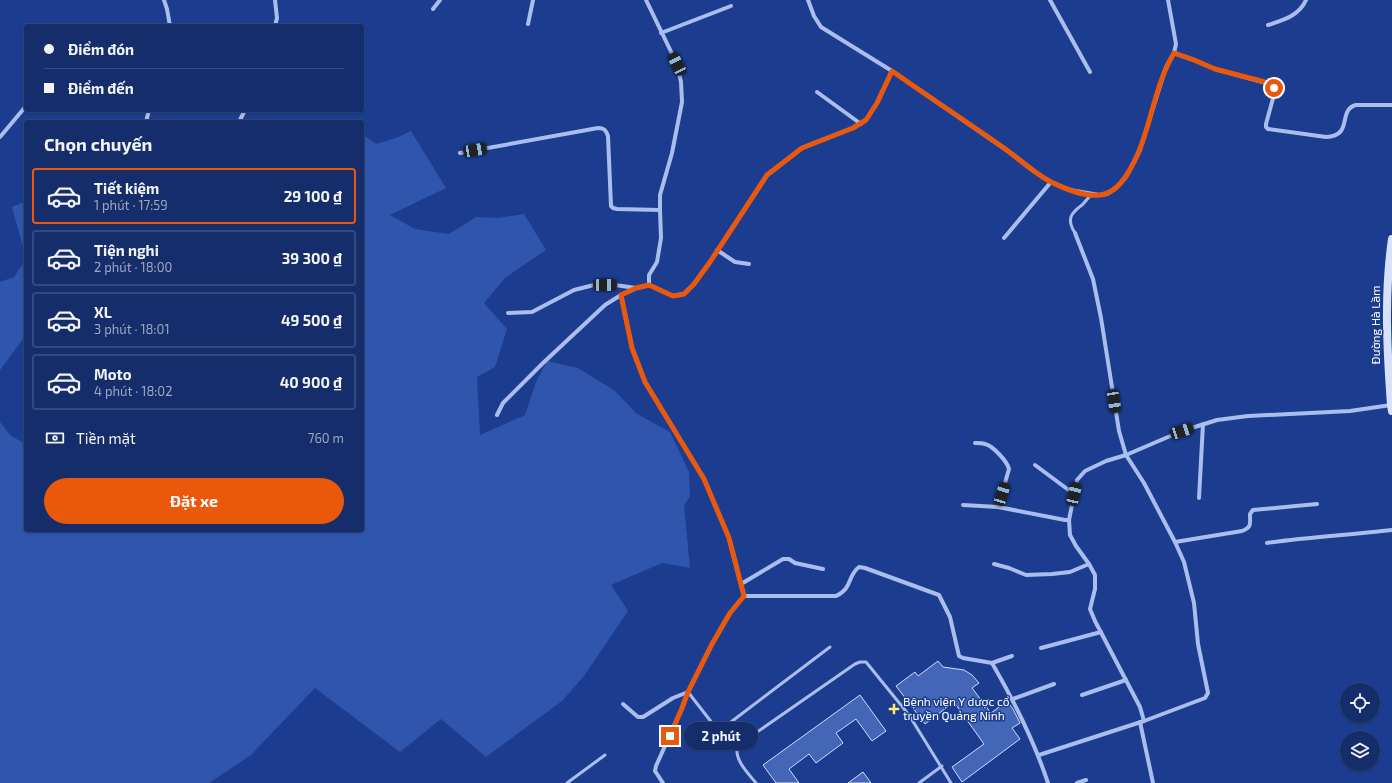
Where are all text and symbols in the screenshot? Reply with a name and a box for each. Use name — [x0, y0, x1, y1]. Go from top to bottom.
text: Điểm đón — [68, 40, 134, 58]
car — [666, 51, 688, 77]
text: Điểm đến — [68, 79, 134, 97]
route start — [1265, 79, 1283, 97]
text: Chọn chuyến — [44, 133, 152, 155]
car — [462, 142, 488, 158]
icon: car — [46, 178, 82, 214]
text: Tiết kiệm — [94, 179, 159, 197]
text: 29 100 ₫ — [284, 187, 342, 205]
text: 1 phút · 17:59 — [94, 197, 168, 213]
icon: car — [46, 240, 82, 276]
text: Tiện nghi — [94, 241, 159, 259]
text: 39 300 ₫ — [282, 249, 342, 267]
text: 2 phút · 18:00 — [94, 259, 172, 275]
car — [593, 279, 617, 291]
street label: Đường Hà Lầm — [1368, 285, 1382, 365]
icon: car — [46, 302, 82, 338]
text: XL — [94, 303, 112, 321]
text: 49 500 ₫ — [281, 311, 342, 329]
text: 3 phút · 18:01 — [94, 321, 170, 337]
icon: car — [46, 364, 82, 400]
text: Moto — [94, 365, 132, 383]
text: 40 900 ₫ — [280, 373, 342, 391]
text: 4 phút · 18:02 — [94, 383, 173, 399]
car — [1106, 388, 1122, 414]
car — [1169, 422, 1195, 440]
icon: cash — [44, 427, 66, 449]
text: Tiền mặt — [76, 429, 136, 447]
text: 760 m — [308, 430, 344, 446]
button: Đặt xe — [44, 478, 344, 524]
car — [993, 481, 1011, 507]
car — [1065, 481, 1083, 507]
map controls — [1340, 683, 1380, 771]
button: locate — [1340, 683, 1380, 723]
place label: Bệnh viện Y dược cổ truyền Quảng Ninh — [903, 694, 1010, 723]
marker: Bệnh viện Y dược cổ truyền Quảng Ninh — [888, 703, 900, 715]
callout: 2 phút — [684, 722, 758, 750]
route end — [661, 727, 679, 745]
text: 2 phút — [701, 728, 741, 744]
button: layers — [1340, 731, 1380, 771]

